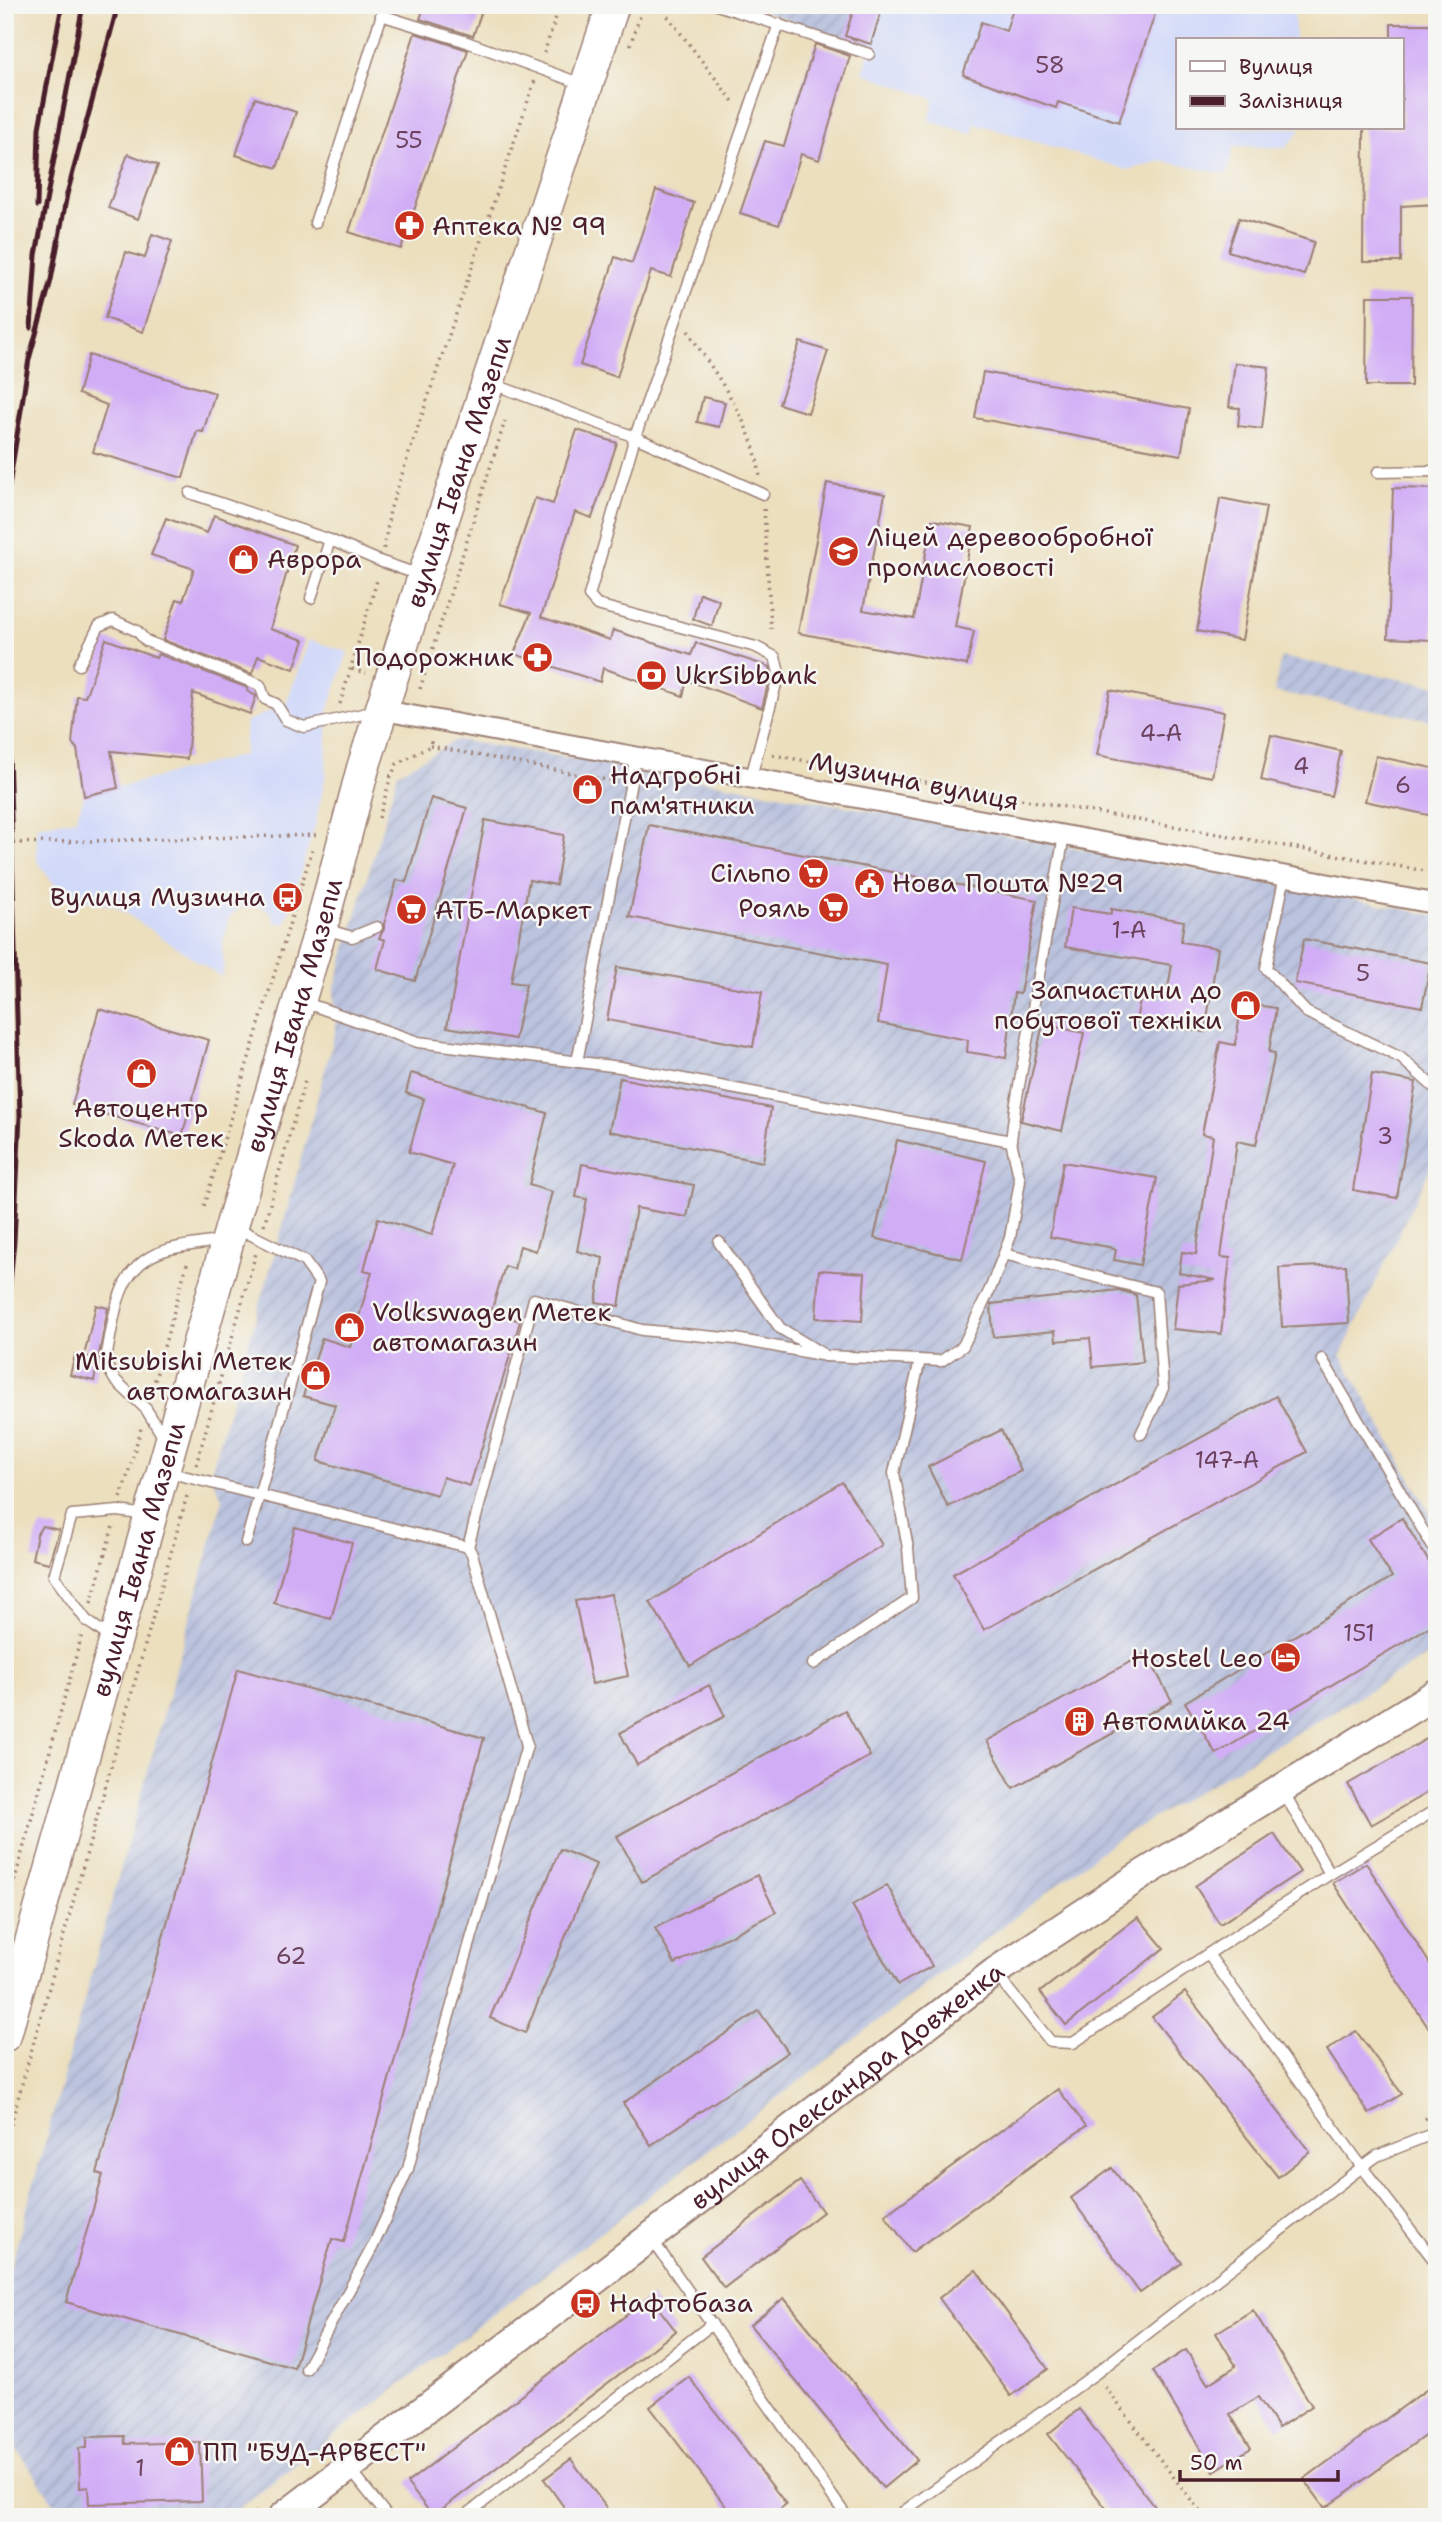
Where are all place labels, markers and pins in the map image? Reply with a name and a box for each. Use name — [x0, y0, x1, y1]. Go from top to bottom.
place label: Аптека № 99 — [432, 208, 606, 243]
pharmacy icon: Аптека № 99 — [392, 209, 426, 243]
place label: Ліцей деревообробної промисловості — [867, 519, 1153, 584]
school or university icon: Ліцей деревообробної промисловості — [827, 535, 861, 569]
place label: Аврора — [267, 541, 361, 576]
shop icon: Аврора — [227, 542, 261, 576]
place label: Подорожник — [355, 639, 514, 674]
pharmacy icon: Подорожник — [520, 640, 554, 674]
place label: UkrSibbank — [675, 657, 817, 692]
bank icon: UkrSibbank — [635, 658, 669, 692]
place label: Надгробні пам'ятники — [610, 757, 755, 822]
shop icon: Надгробні пам'ятники — [570, 773, 604, 807]
place label: Сільпо — [710, 855, 791, 890]
supermarket icon: Сільпо — [797, 856, 831, 890]
place label: Нова Пошта №29 — [892, 865, 1124, 900]
public building icon: Нова Пошта №29 — [852, 866, 886, 900]
place label: Вулиця Музична — [50, 879, 265, 914]
bus stop icon: Вулиця Музична — [271, 880, 305, 914]
place label: Рояль — [738, 890, 810, 925]
supermarket icon: Рояль — [816, 891, 850, 925]
place label: АТБ-Маркет — [435, 892, 592, 927]
supermarket icon: АТБ-Маркет — [395, 893, 429, 927]
place label: Запчастини до побутової техніки — [994, 972, 1222, 1037]
shop icon: Запчастини до побутової техніки — [1228, 988, 1262, 1022]
shop icon: Автоцентр Skoda Метек — [124, 1056, 158, 1090]
place label: Автоцентр Skoda Метек — [58, 1090, 224, 1155]
place label: Volkswagen Метек автомагазин — [372, 1294, 611, 1359]
shop icon: Volkswagen Метек автомагазин — [332, 1310, 366, 1344]
place label: Mitsubishi Метек автомагазин — [75, 1343, 292, 1408]
shop icon: Mitsubishi Метек автомагазин — [298, 1359, 332, 1393]
place label: Hostel Leo — [1131, 1640, 1263, 1675]
hotel icon: Hostel Leo — [1269, 1641, 1303, 1675]
place label: Автомийка 24 — [1102, 1703, 1290, 1738]
building icon: Автомийка 24 — [1062, 1704, 1096, 1738]
place label: Нафтобаза — [609, 2285, 753, 2320]
bus stop icon: Нафтобаза — [569, 2286, 603, 2320]
place label: ПП "БУД-АРВЕСТ" — [203, 2434, 426, 2469]
shop icon: ПП "БУД-АРВЕСТ" — [163, 2435, 197, 2469]

